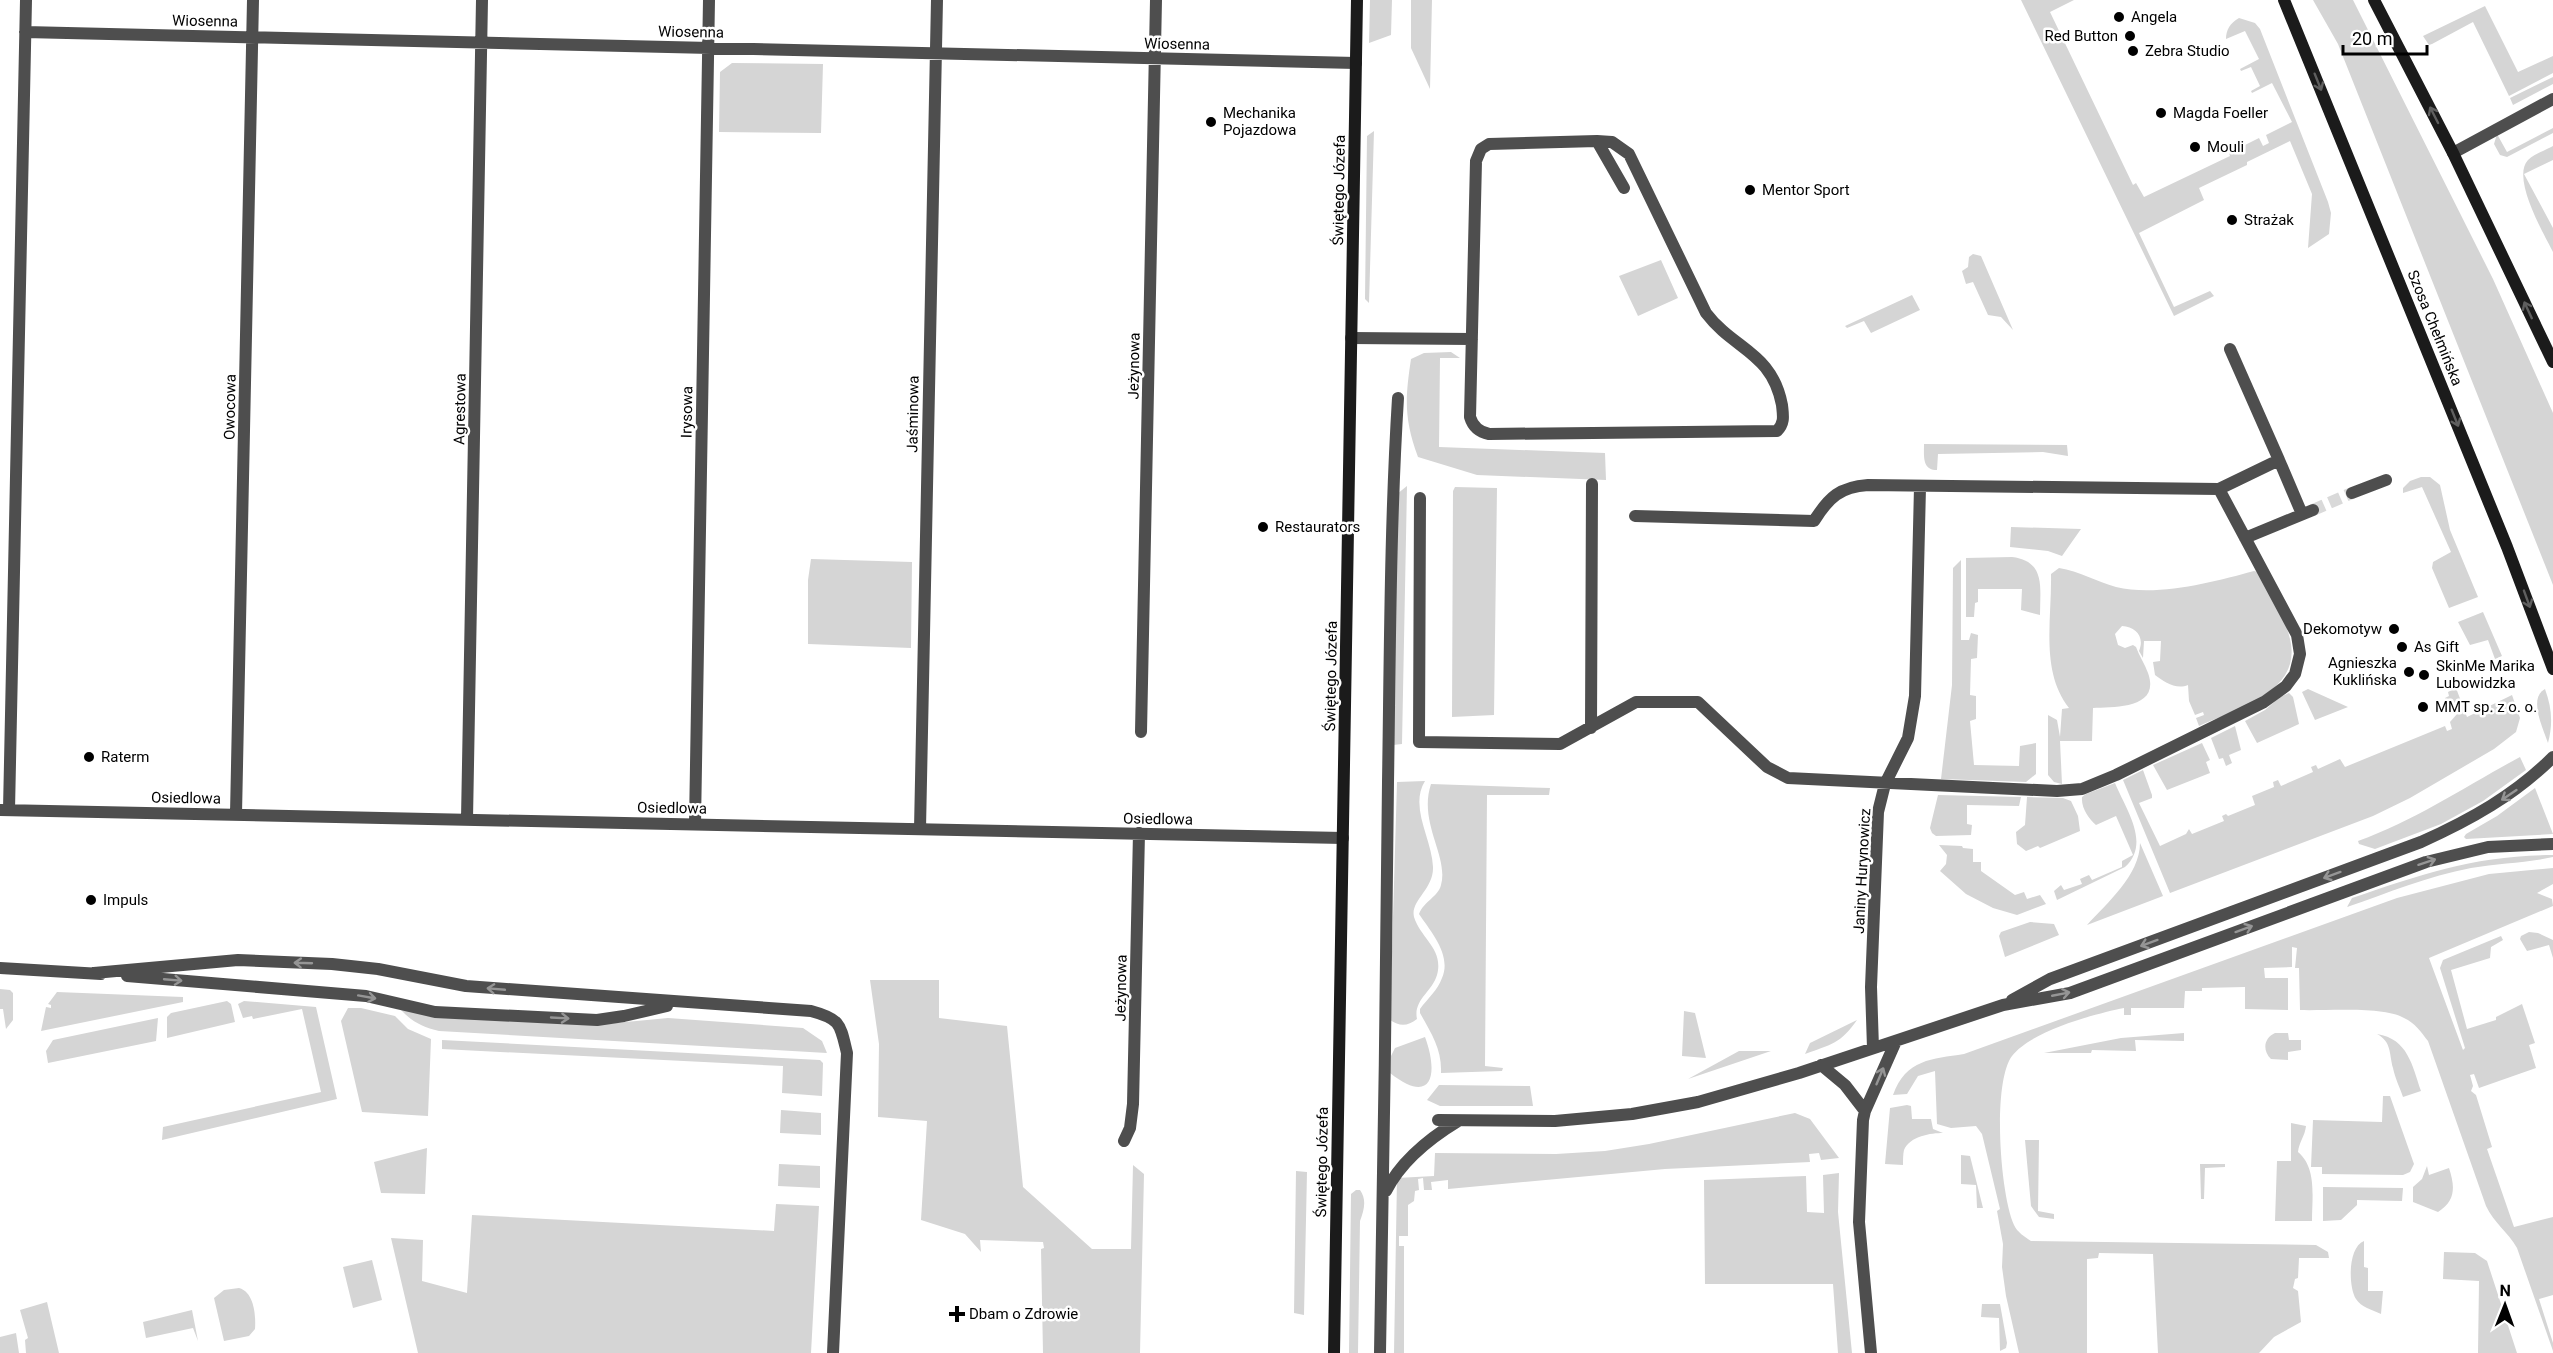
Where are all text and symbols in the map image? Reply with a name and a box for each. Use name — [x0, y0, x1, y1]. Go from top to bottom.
place label: Angela — [2131, 8, 2177, 26]
marker: Angela — [2112, 10, 2126, 24]
street label: Wiosenna — [172, 11, 238, 31]
scale bar — [2343, 18, 2427, 56]
street label: Wiosenna — [658, 22, 724, 42]
place label: Red Button — [2045, 27, 2118, 45]
text: 20 m — [2352, 28, 2392, 49]
marker: Red Button — [2123, 29, 2137, 43]
street label: Wiosenna — [1144, 34, 1210, 54]
place label: Zebra Studio — [2145, 42, 2230, 60]
marker: Zebra Studio — [2126, 44, 2140, 58]
one-way arrow — [2313, 72, 2324, 90]
place label: Mechanika Pojazdowa — [1223, 104, 1296, 139]
place label: Magda Foeller — [2173, 104, 2268, 122]
marker: Magda Foeller — [2154, 106, 2168, 120]
one-way arrow — [2427, 107, 2439, 125]
marker: Mechanika Pojazdowa — [1204, 115, 1218, 129]
street label: Świętego Józefa — [1329, 134, 1349, 246]
place label: Mouli — [2207, 138, 2244, 156]
marker: Mouli — [2188, 140, 2202, 154]
place label: Mentor Sport — [1762, 181, 1850, 199]
marker: Mentor Sport — [1743, 183, 1757, 197]
place label: Strażak — [2244, 211, 2294, 229]
marker: Strażak — [2225, 213, 2239, 227]
street label: Szosa Chełmińska — [2404, 268, 2466, 388]
one-way arrow — [2522, 301, 2534, 319]
street label: Jeżynowa — [1124, 332, 1144, 400]
street label: Agrestowa — [450, 373, 470, 445]
street label: Owocowa — [220, 374, 240, 440]
street label: Jaśminowa — [903, 375, 923, 453]
street label: Irysowa — [678, 386, 696, 438]
one-way arrow — [2450, 408, 2461, 427]
place label: Restaurators — [1275, 518, 1360, 536]
marker: Restaurators — [1256, 520, 1270, 534]
one-way arrow — [2522, 589, 2533, 608]
street label: Świętego Józefa — [1321, 620, 1341, 732]
place label: Dekomotyw — [2303, 620, 2382, 638]
marker: Dekomotyw — [2387, 622, 2401, 636]
place label: As Gift — [2414, 638, 2459, 656]
marker: As Gift — [2395, 640, 2409, 654]
place label: Agnieszka Kuklińska — [2328, 654, 2397, 689]
place label: SkinMe Marika Lubowidzka — [2436, 657, 2535, 692]
marker: Agnieszka Kuklińska — [2402, 665, 2416, 679]
marker: SkinMe Marika Lubowidzka — [2417, 668, 2431, 682]
place label: MMT sp. z o. o. — [2435, 698, 2537, 716]
marker: MMT sp. z o. o. — [2416, 700, 2430, 714]
place label: Raterm — [101, 748, 150, 766]
marker: Raterm — [82, 750, 96, 764]
street label: Osiedlowa — [151, 788, 221, 808]
one-way arrow — [2501, 789, 2517, 801]
street label: Osiedlowa — [637, 798, 707, 818]
street label: Janiny Hurynowicz — [1850, 808, 1874, 934]
street label: Osiedlowa — [1123, 809, 1193, 829]
one-way arrow — [2417, 856, 2436, 867]
one-way arrow — [2323, 870, 2342, 881]
place label: Impuls — [103, 891, 148, 909]
marker: Impuls — [84, 893, 98, 907]
one-way arrow — [2234, 922, 2253, 933]
one-way arrow — [2140, 938, 2159, 949]
street label: Jeżynowa — [1111, 954, 1131, 1022]
one-way arrow — [293, 958, 313, 969]
one-way arrow — [162, 975, 182, 986]
one-way arrow — [486, 983, 506, 994]
one-way arrow — [2050, 988, 2070, 999]
one-way arrow — [357, 992, 376, 1003]
one-way arrow — [550, 1012, 570, 1023]
one-way arrow — [1874, 1067, 1886, 1085]
street label: Świętego Józefa — [1312, 1106, 1332, 1218]
north arrow — [2475, 1275, 2535, 1335]
text: N — [2499, 1281, 2511, 1300]
place label: Dbam o Zdrowie — [969, 1305, 1078, 1323]
marker: Dbam o Zdrowie — [950, 1307, 964, 1321]

